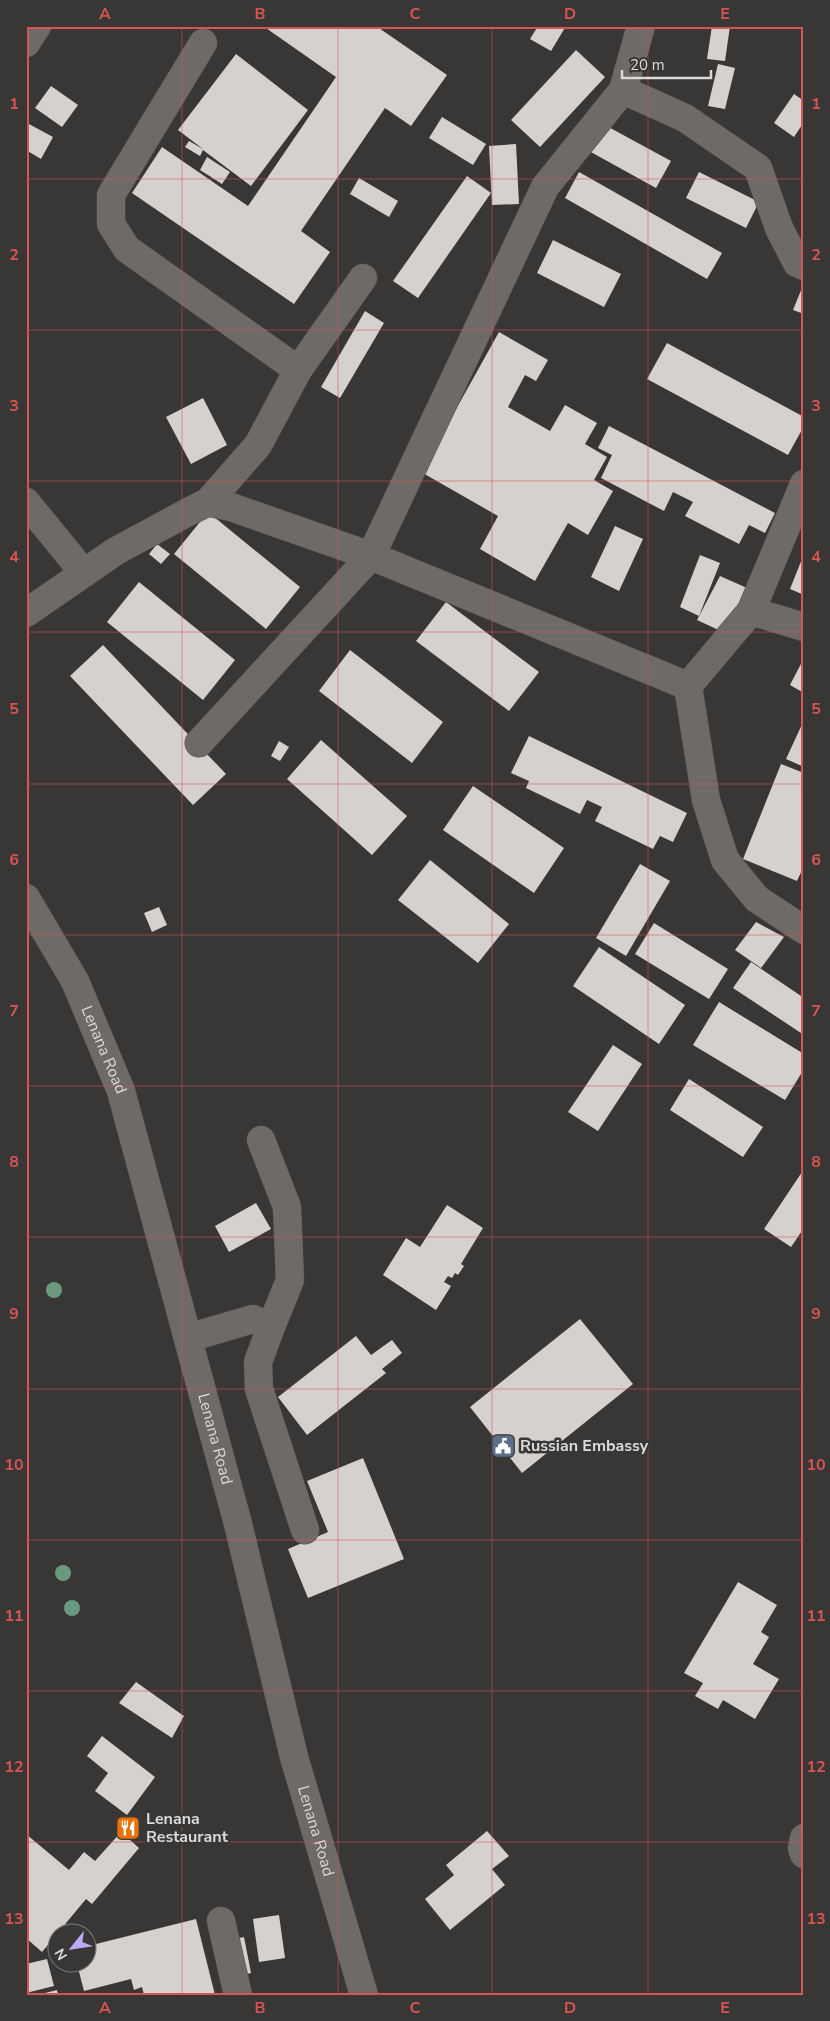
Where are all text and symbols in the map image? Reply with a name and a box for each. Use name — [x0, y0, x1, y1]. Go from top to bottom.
text: A — [99, 3, 111, 25]
text: B — [254, 3, 266, 25]
text: C — [410, 3, 421, 25]
text: D — [564, 3, 576, 25]
text: E — [720, 3, 730, 25]
scale bar — [622, 48, 711, 80]
text: 20 m — [630, 55, 665, 75]
text: 1 — [9, 93, 19, 115]
text: 1 — [811, 93, 821, 115]
text: 2 — [9, 244, 19, 266]
text: 2 — [811, 244, 821, 266]
text: 3 — [9, 395, 19, 417]
text: 3 — [811, 395, 821, 417]
text: 4 — [9, 546, 19, 568]
text: 4 — [811, 546, 821, 568]
text: 5 — [9, 698, 19, 720]
text: 5 — [811, 698, 821, 720]
text: 6 — [9, 849, 19, 871]
text: 6 — [811, 849, 821, 871]
text: 7 — [9, 1000, 19, 1022]
text: 7 — [811, 1000, 821, 1022]
street label: Lenana Road — [76, 1002, 132, 1097]
text: 8 — [9, 1151, 19, 1173]
text: 8 — [811, 1151, 821, 1173]
text: 9 — [9, 1303, 19, 1325]
text: 9 — [811, 1303, 821, 1325]
street label: Lenana Road — [192, 1391, 238, 1487]
public building icon: Russian Embassy — [490, 1433, 516, 1459]
place label: Russian Embassy — [520, 1435, 649, 1457]
text: 10 — [4, 1454, 24, 1476]
text: 10 — [806, 1454, 826, 1476]
text: 11 — [4, 1605, 24, 1627]
text: 11 — [806, 1605, 826, 1627]
text: 12 — [4, 1756, 24, 1778]
text: 12 — [806, 1756, 826, 1778]
street label: Lenana Road — [292, 1783, 340, 1879]
place label: Lenana Restaurant — [146, 1808, 229, 1848]
restaurant icon: Lenana Restaurant — [115, 1815, 141, 1841]
text: 13 — [4, 1908, 24, 1930]
text: 13 — [806, 1908, 826, 1930]
north arrow — [48, 1924, 98, 1974]
text: N — [50, 1945, 72, 1964]
text: A — [99, 1997, 111, 2019]
text: B — [254, 1997, 266, 2019]
text: C — [410, 1997, 421, 2019]
text: D — [564, 1997, 576, 2019]
text: E — [720, 1997, 730, 2019]

